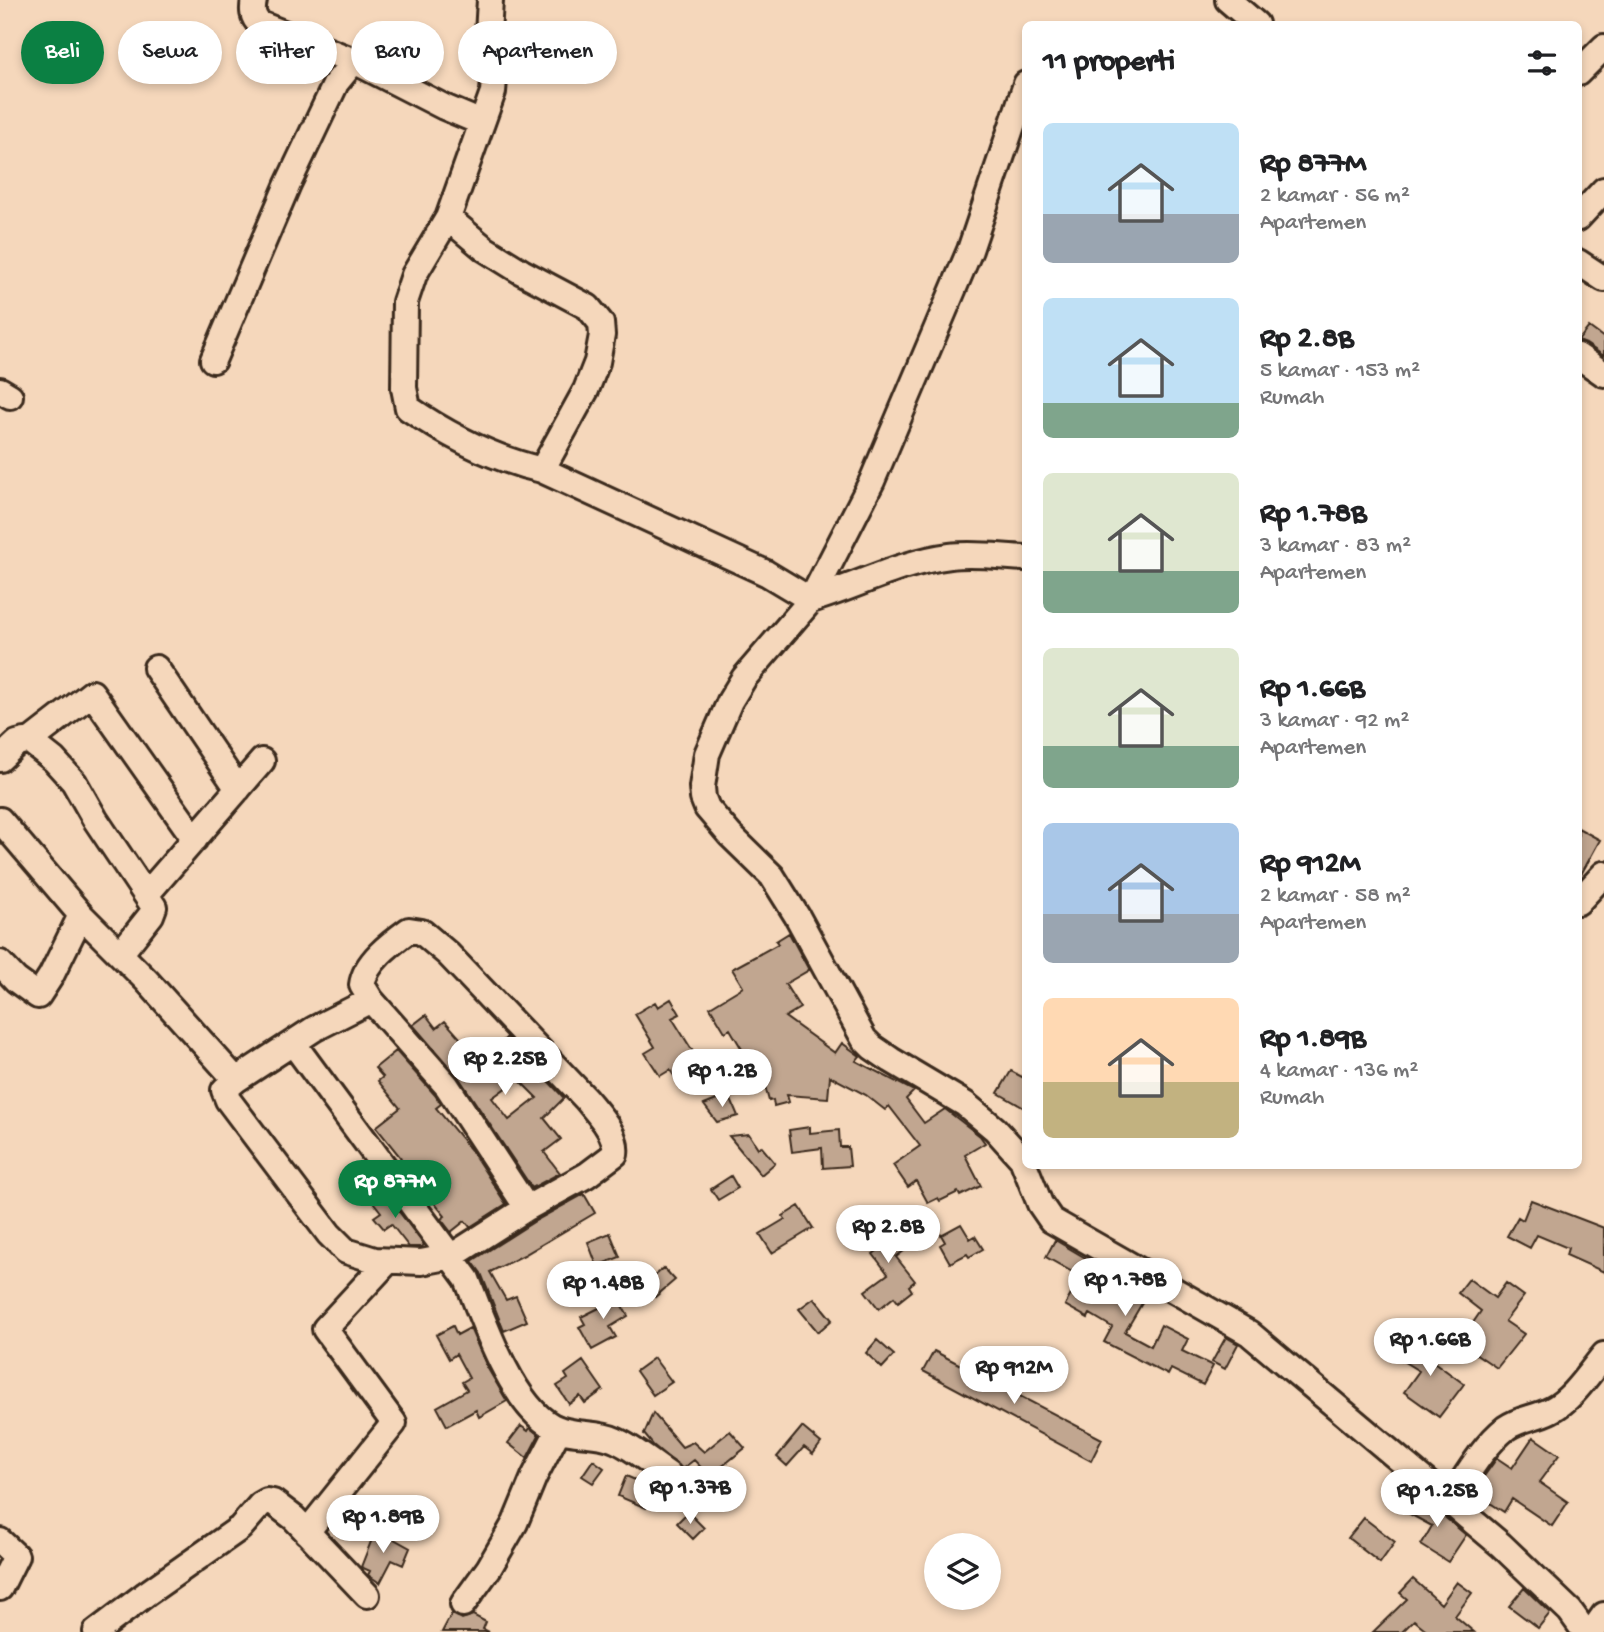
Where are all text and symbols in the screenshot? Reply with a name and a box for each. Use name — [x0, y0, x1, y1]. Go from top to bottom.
chip: Beli — [21, 21, 104, 84]
chip: Sewa — [118, 21, 222, 84]
chip: Filter — [236, 21, 337, 84]
chip: Baru — [351, 21, 444, 84]
chip: Apartemen — [458, 21, 617, 84]
icon: filters — [1523, 44, 1561, 82]
text: 11 properti — [1043, 46, 1175, 81]
text: Rp 877M — [1260, 148, 1366, 183]
icon: home — [1099, 151, 1183, 235]
text: 2 kamar · 56 m² — [1260, 183, 1410, 210]
text: Apartemen — [1260, 210, 1366, 237]
text: Rp 2.8B — [1260, 323, 1354, 358]
icon: home — [1099, 326, 1183, 410]
text: 5 kamar · 153 m² — [1260, 358, 1420, 385]
text: Rumah — [1260, 385, 1324, 412]
text: Rp 1.78B — [1260, 498, 1367, 533]
icon: home — [1099, 501, 1183, 585]
text: 3 kamar · 83 m² — [1260, 533, 1411, 560]
text: Apartemen — [1260, 560, 1366, 587]
text: Rp 1.66B — [1260, 673, 1365, 708]
icon: home — [1099, 676, 1183, 760]
text: 3 kamar · 92 m² — [1260, 708, 1409, 735]
text: Apartemen — [1260, 735, 1366, 762]
text: Rp 912M — [1260, 848, 1360, 883]
icon: home — [1099, 851, 1183, 935]
text: 2 kamar · 58 m² — [1260, 883, 1411, 910]
text: Apartemen — [1260, 910, 1366, 937]
text: Rp 1.89B — [1260, 1023, 1366, 1058]
icon: home — [1099, 1026, 1183, 1110]
pin: Rp 2.25B — [433, 1038, 577, 1097]
text: Rp 2.25B — [464, 1046, 546, 1073]
pin: Rp 1.2B — [657, 1050, 787, 1109]
text: Rp 1.2B — [688, 1058, 756, 1085]
text: 4 kamar · 136 m² — [1260, 1058, 1418, 1085]
text: Rumah — [1260, 1085, 1324, 1112]
pin: Rp 877M — [330, 1160, 460, 1220]
text: Rp 877M — [354, 1169, 436, 1196]
pin: Rp 2.8B — [823, 1206, 953, 1265]
text: Rp 2.8B — [852, 1214, 924, 1241]
pin: Rp 1.78B — [1053, 1258, 1197, 1318]
pin: Rp 1.48B — [531, 1262, 675, 1321]
text: Rp 1.78B — [1084, 1267, 1166, 1294]
text: Rp 1.48B — [563, 1270, 643, 1297]
pin: Rp 1.66B — [1358, 1318, 1502, 1378]
text: Rp 1.66B — [1390, 1327, 1470, 1354]
pin: Rp 912M — [949, 1346, 1079, 1406]
text: Rp 912M — [976, 1355, 1052, 1382]
pin: Rp 1.37B — [618, 1466, 762, 1526]
pin: Rp 1.25B — [1365, 1470, 1509, 1529]
text: Rp 1.37B — [650, 1475, 730, 1502]
text: Rp 1.25B — [1397, 1478, 1477, 1505]
pin: Rp 1.89B — [311, 1496, 455, 1555]
text: Rp 1.89B — [342, 1504, 424, 1531]
map controls — [924, 1533, 1001, 1610]
button: layers — [924, 1533, 1001, 1610]

